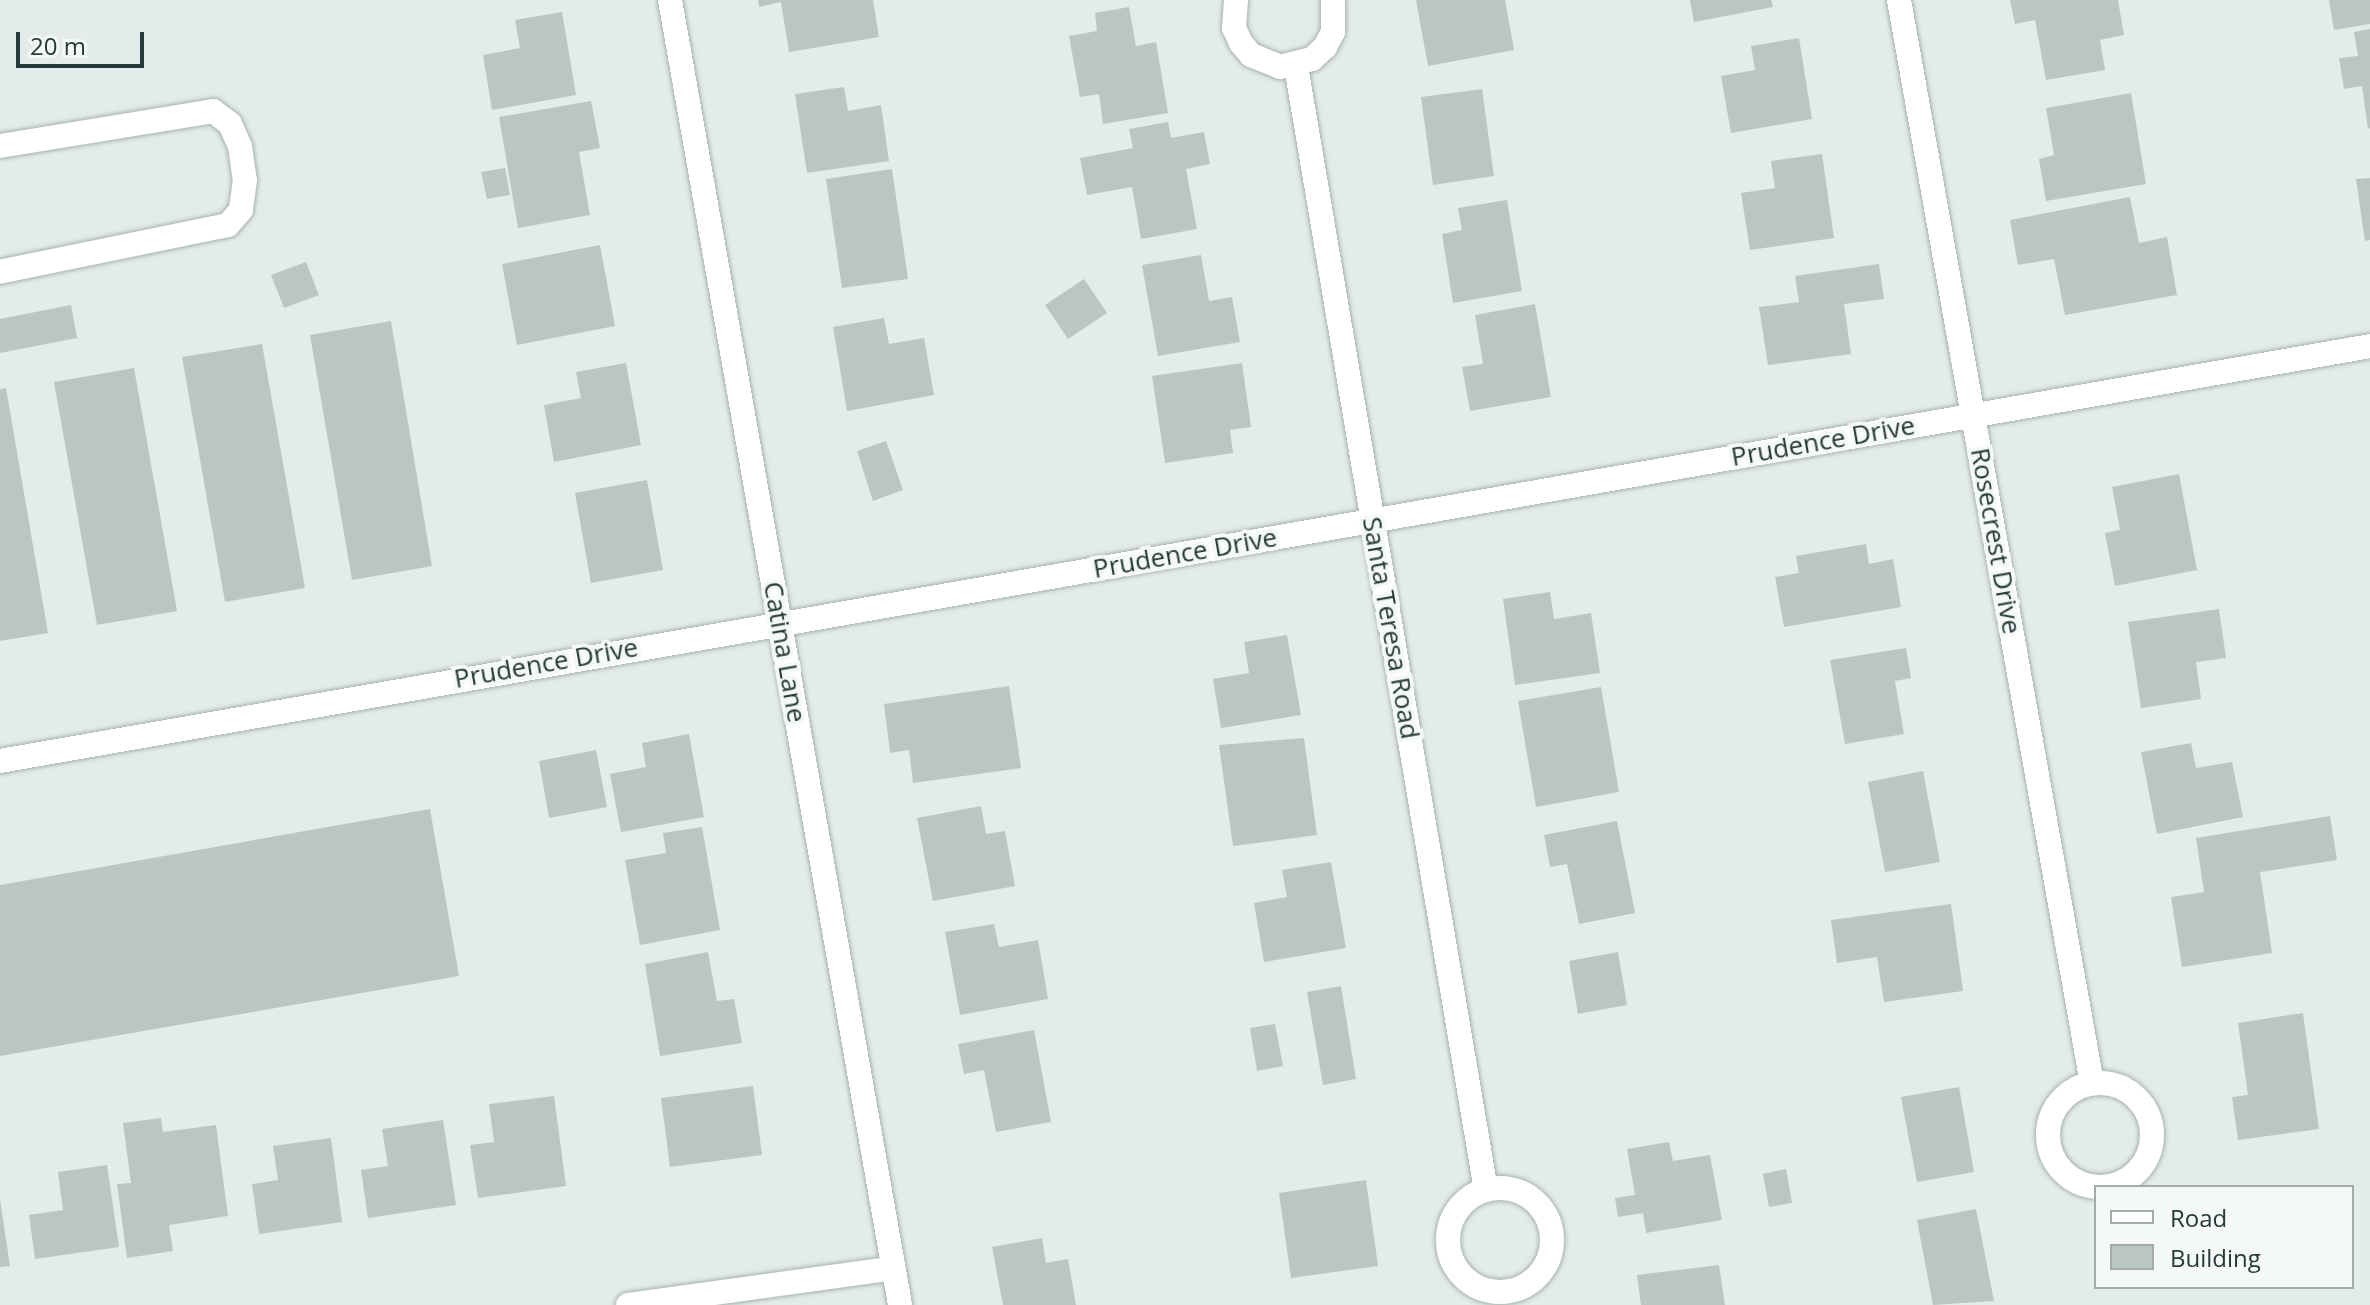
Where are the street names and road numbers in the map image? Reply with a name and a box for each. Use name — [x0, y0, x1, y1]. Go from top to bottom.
street label: Prudence Drive — [1729, 409, 1917, 473]
street label: Rosecrest Drive — [1964, 446, 2028, 636]
street label: Santa Teresa Road — [1356, 515, 1426, 741]
street label: Prudence Drive — [1091, 521, 1279, 585]
street label: Catina Lane — [757, 579, 813, 725]
street label: Prudence Drive — [452, 631, 640, 695]

